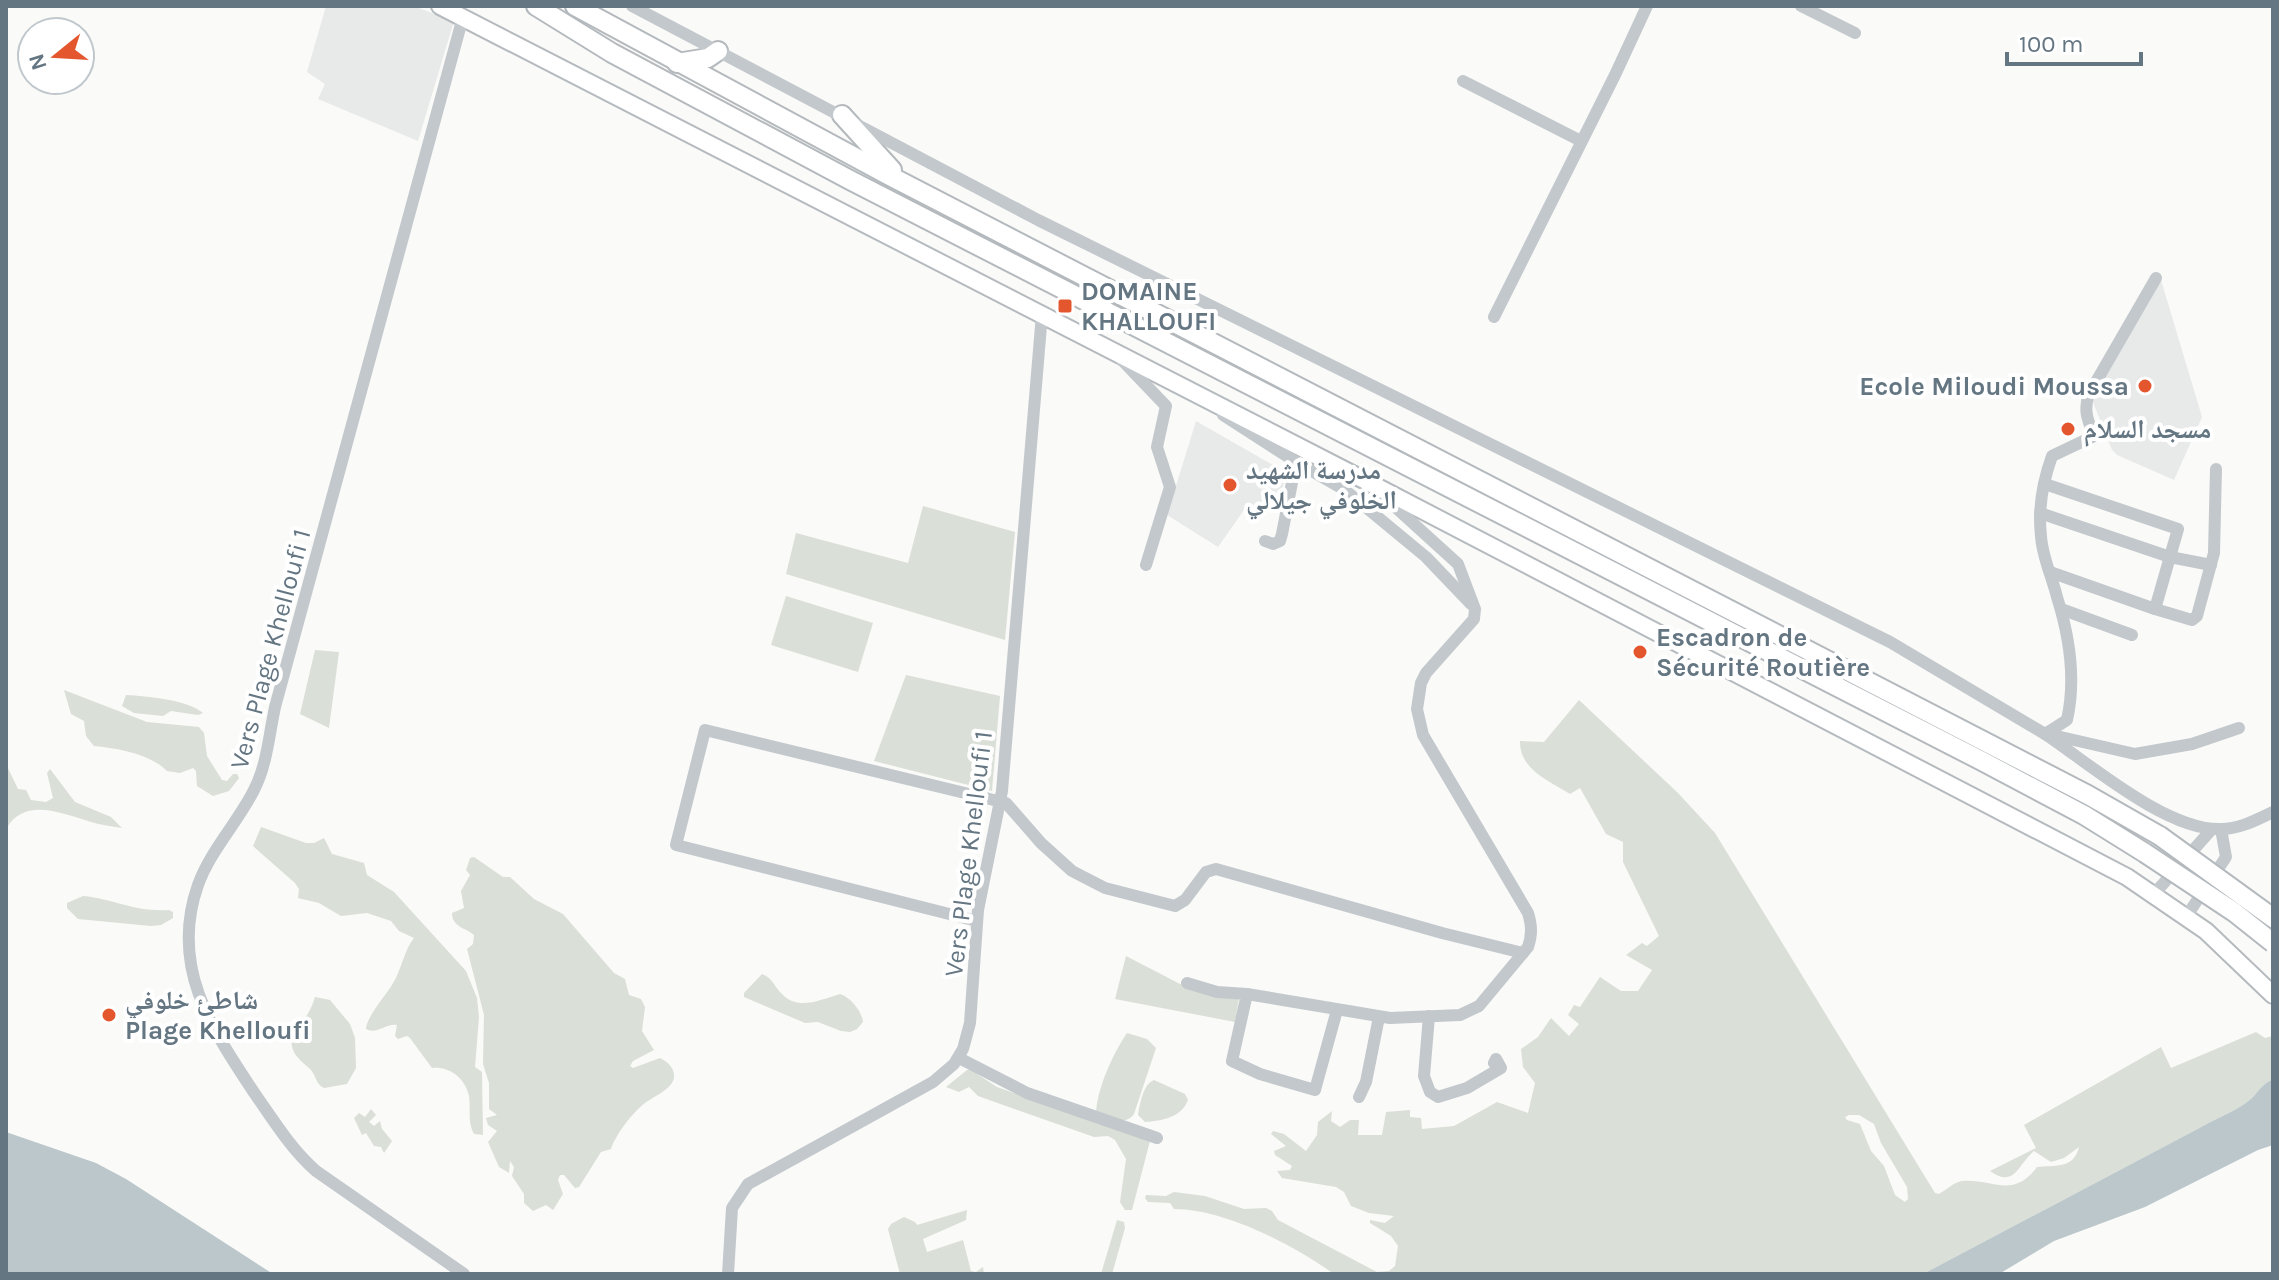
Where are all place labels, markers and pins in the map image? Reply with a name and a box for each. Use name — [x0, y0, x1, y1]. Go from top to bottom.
place label: DOMAINE KHALLOUFI — [1081, 276, 1216, 337]
marker: DOMAINE KHALLOUFI — [1056, 297, 1074, 315]
place label: Ecole Miloudi Moussa — [1859, 371, 2129, 402]
marker: Ecole Miloudi Moussa — [2136, 377, 2154, 395]
place label: مسجد السلام — [2084, 414, 2211, 447]
marker: مسجد السلام — [2059, 420, 2077, 438]
place label: مدرسة الشهيد الخلوفي جيلالي — [1246, 455, 1397, 520]
marker: مدرسة الشهيد الخلوفي جيلالي — [1221, 476, 1239, 494]
place label: Escadron de Sécurité Routière — [1656, 622, 1870, 683]
marker: Escadron de Sécurité Routière — [1631, 643, 1649, 661]
place label: شاطئ خلوفي Plage Khelloufi — [125, 985, 311, 1046]
marker: شاطئ خلوفي Plage Khelloufi — [100, 1006, 118, 1024]

